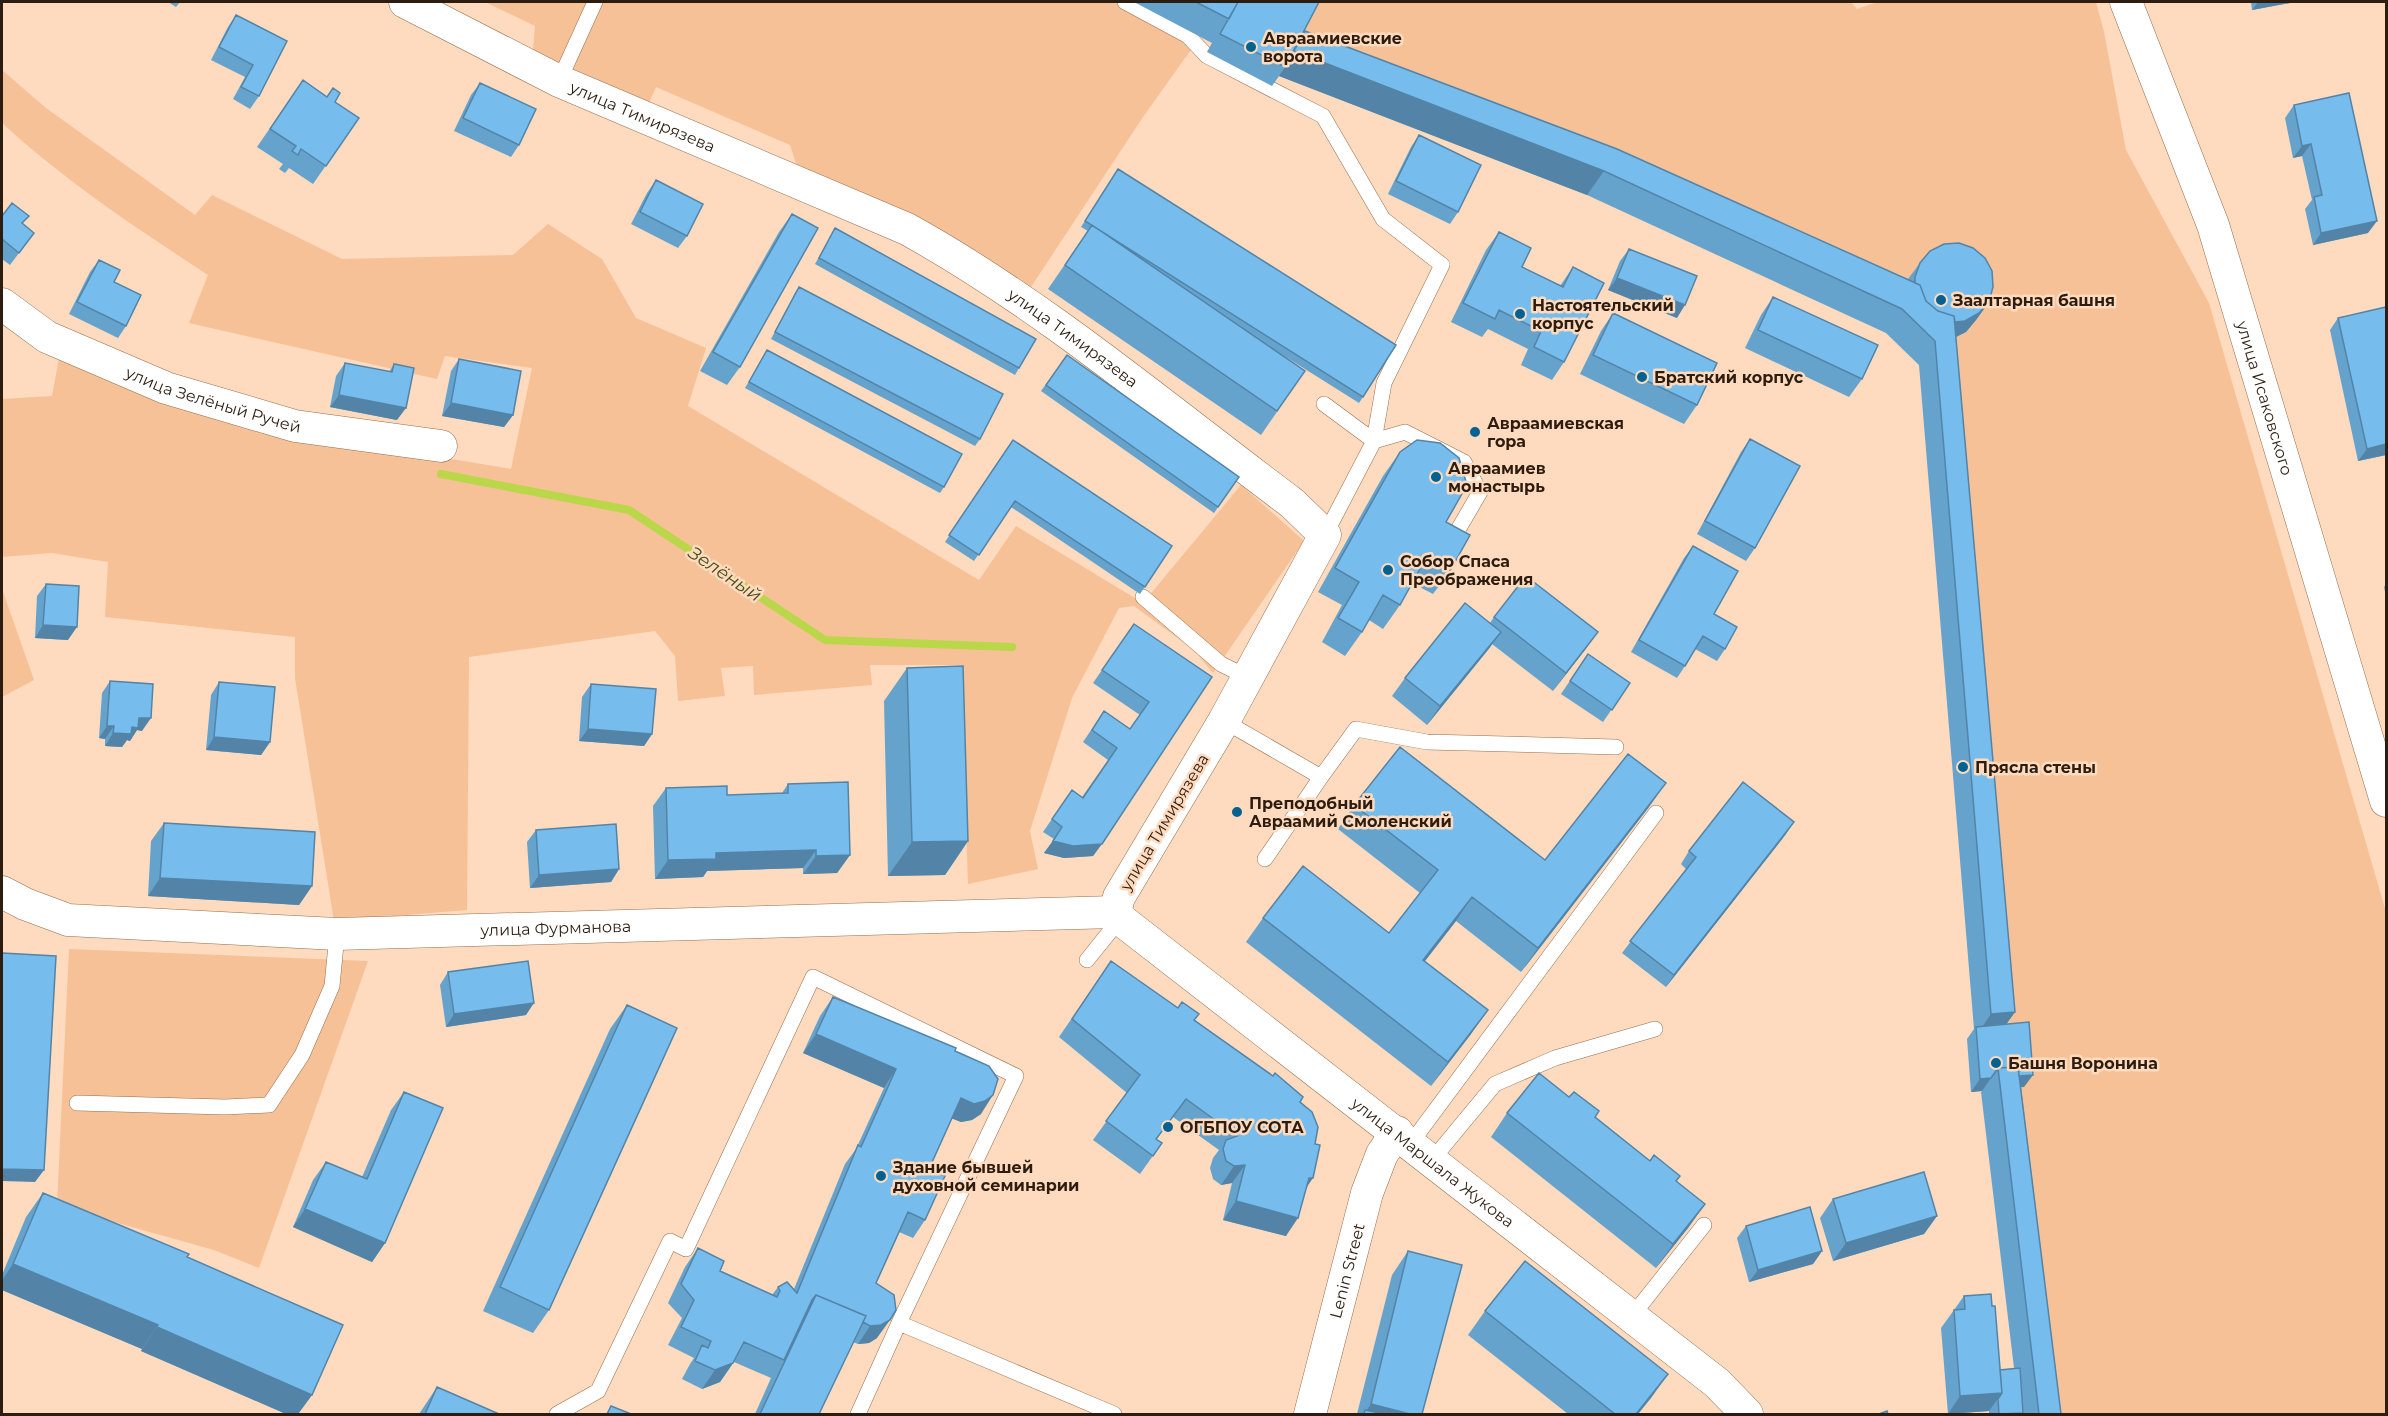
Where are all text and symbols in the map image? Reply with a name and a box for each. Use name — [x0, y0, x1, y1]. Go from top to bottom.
place label: Авраамиевские ворота — [1263, 29, 1402, 66]
marker: Авраамиевские ворота — [1244, 40, 1258, 54]
street label: улица Тимирязева — [566, 77, 718, 156]
street label: улица Тимирязева — [1003, 284, 1142, 392]
place label: Заалтарная башня — [1952, 291, 2115, 310]
marker: Заалтарная башня — [1934, 293, 1948, 307]
place label: Настоятельский корпус — [1532, 296, 1674, 333]
marker: Настоятельский корпус — [1513, 307, 1527, 321]
street label: улица Исаковского — [2232, 318, 2297, 478]
street label: улица Зелёный Ручей — [122, 362, 302, 437]
place label: Братский корпус — [1654, 368, 1804, 387]
marker: Братский корпус — [1635, 370, 1649, 384]
place label: Авраамиевская гора — [1487, 414, 1624, 451]
marker: Авраамиевская гора — [1468, 425, 1482, 439]
place label: Авраамиев монастырь — [1448, 459, 1546, 496]
marker: Авраамиев монастырь — [1429, 470, 1443, 484]
water label: Зелёный — [683, 541, 766, 606]
place label: Собор Спаса Преображения — [1400, 552, 1533, 589]
marker: Собор Спаса Преображения — [1381, 563, 1395, 577]
street label: улица Тимирязева — [1116, 751, 1213, 895]
place label: Прясла стены — [1975, 758, 2096, 777]
marker: Прясла стены — [1956, 760, 1970, 774]
place label: Преподобный Авраамий Смоленский — [1249, 794, 1452, 831]
marker: Преподобный Авраамий Смоленский — [1230, 805, 1244, 819]
street label: улица Фурманова — [479, 917, 631, 940]
place label: Башня Воронина — [2008, 1054, 2158, 1073]
marker: Башня Воронина — [1989, 1056, 2003, 1070]
street label: улица Маршала Жукова — [1347, 1093, 1518, 1232]
place label: ОГБПОУ СОТА — [1180, 1118, 1304, 1137]
marker: ОГБПОУ СОТА — [1161, 1120, 1175, 1134]
place label: Здание бывшей духовной семинарии — [892, 1158, 1079, 1195]
marker: Здание бывшей духовной семинарии — [874, 1169, 888, 1183]
street label: Lenin Street — [1326, 1221, 1369, 1320]

